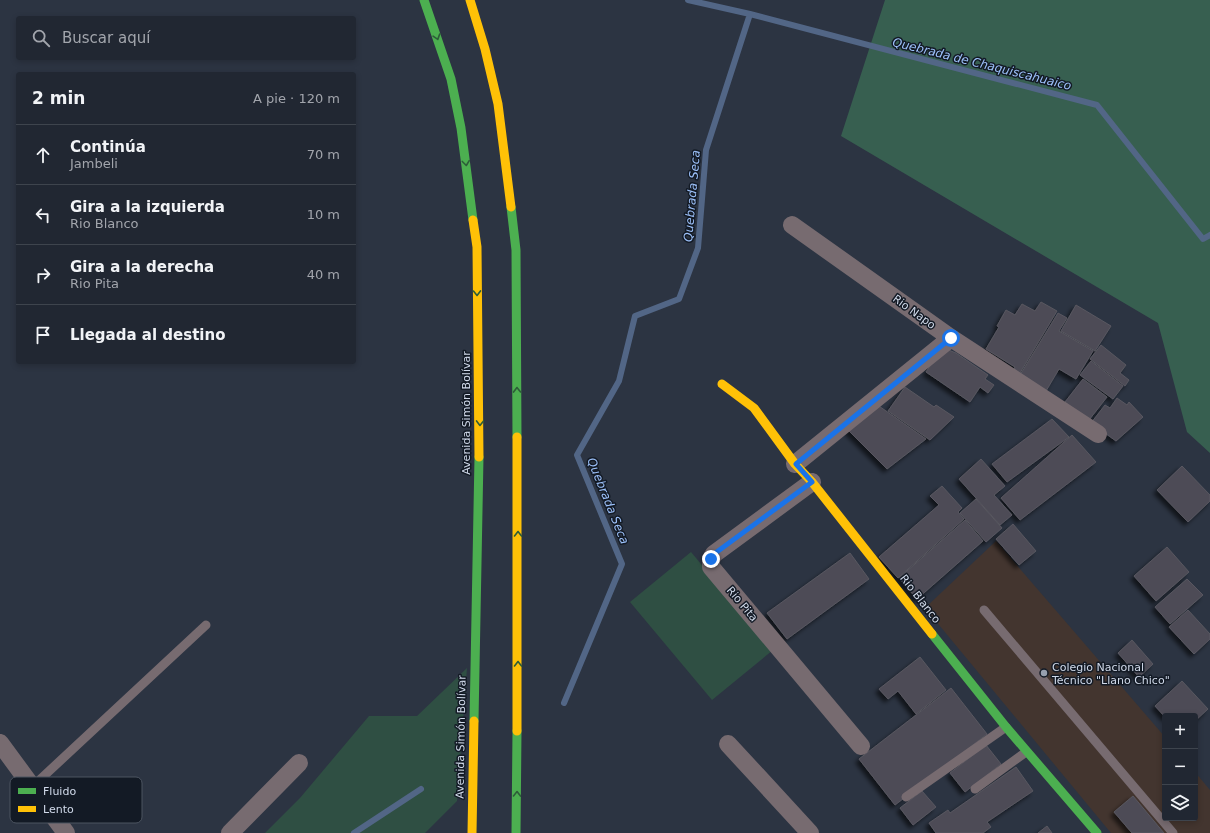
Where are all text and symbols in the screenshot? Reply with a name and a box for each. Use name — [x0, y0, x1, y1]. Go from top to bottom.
search box — [16, 16, 356, 60]
icon: search — [30, 27, 52, 49]
text: Buscar aquí — [62, 29, 150, 47]
one-way arrow — [432, 33, 441, 40]
water label: Quebrada de Chaquiscahuaico — [891, 35, 1073, 93]
text: 2 min — [32, 88, 85, 108]
text: A pie · 120 m — [253, 91, 340, 106]
text: Continúa — [70, 138, 146, 156]
icon: ahead — [32, 144, 54, 166]
text: 70 m — [307, 147, 340, 162]
water label: Quebrada Seca — [681, 150, 703, 242]
text: Jambeli — [70, 156, 118, 171]
one-way arrow — [461, 160, 470, 166]
text: Gira a la izquierda — [70, 198, 225, 216]
icon: left — [32, 204, 54, 226]
text: 10 m — [307, 207, 340, 222]
text: Rio Blanco — [70, 216, 139, 231]
text: Gira a la derecha — [70, 258, 214, 276]
icon: right — [32, 264, 54, 286]
text: 40 m — [307, 267, 340, 282]
text: Rio Pita — [70, 276, 119, 291]
one-way arrow — [473, 290, 482, 296]
street label: Rio Napo — [890, 292, 938, 332]
icon: arrive — [32, 324, 54, 346]
text: Llegada al destino — [70, 326, 225, 344]
route start — [942, 329, 960, 347]
street label: Avenida Simón Bolívar — [460, 351, 473, 475]
one-way arrow — [513, 387, 521, 393]
one-way arrow — [475, 420, 484, 426]
water label: Quebrada Seca — [584, 456, 632, 546]
one-way arrow — [514, 531, 522, 537]
route end — [702, 550, 720, 568]
street label: Rio Blanco — [897, 572, 943, 626]
street label: Rio Pita — [724, 584, 760, 624]
one-way arrow — [513, 661, 522, 667]
place label: Colegio Nacional Técnico "Llano Chico" — [1051, 661, 1170, 687]
marker: Colegio Nacional Técnico "Llano Chico" — [1039, 668, 1049, 678]
street label: Avenida Simón Bolívar — [453, 675, 469, 799]
map controls — [1162, 713, 1198, 821]
button: + — [1162, 713, 1198, 749]
button: − — [1162, 749, 1198, 785]
legend — [10, 777, 142, 823]
text: Fluido — [43, 785, 76, 798]
button: layers — [1162, 785, 1198, 821]
one-way arrow — [513, 791, 521, 797]
text: Lento — [43, 803, 74, 816]

